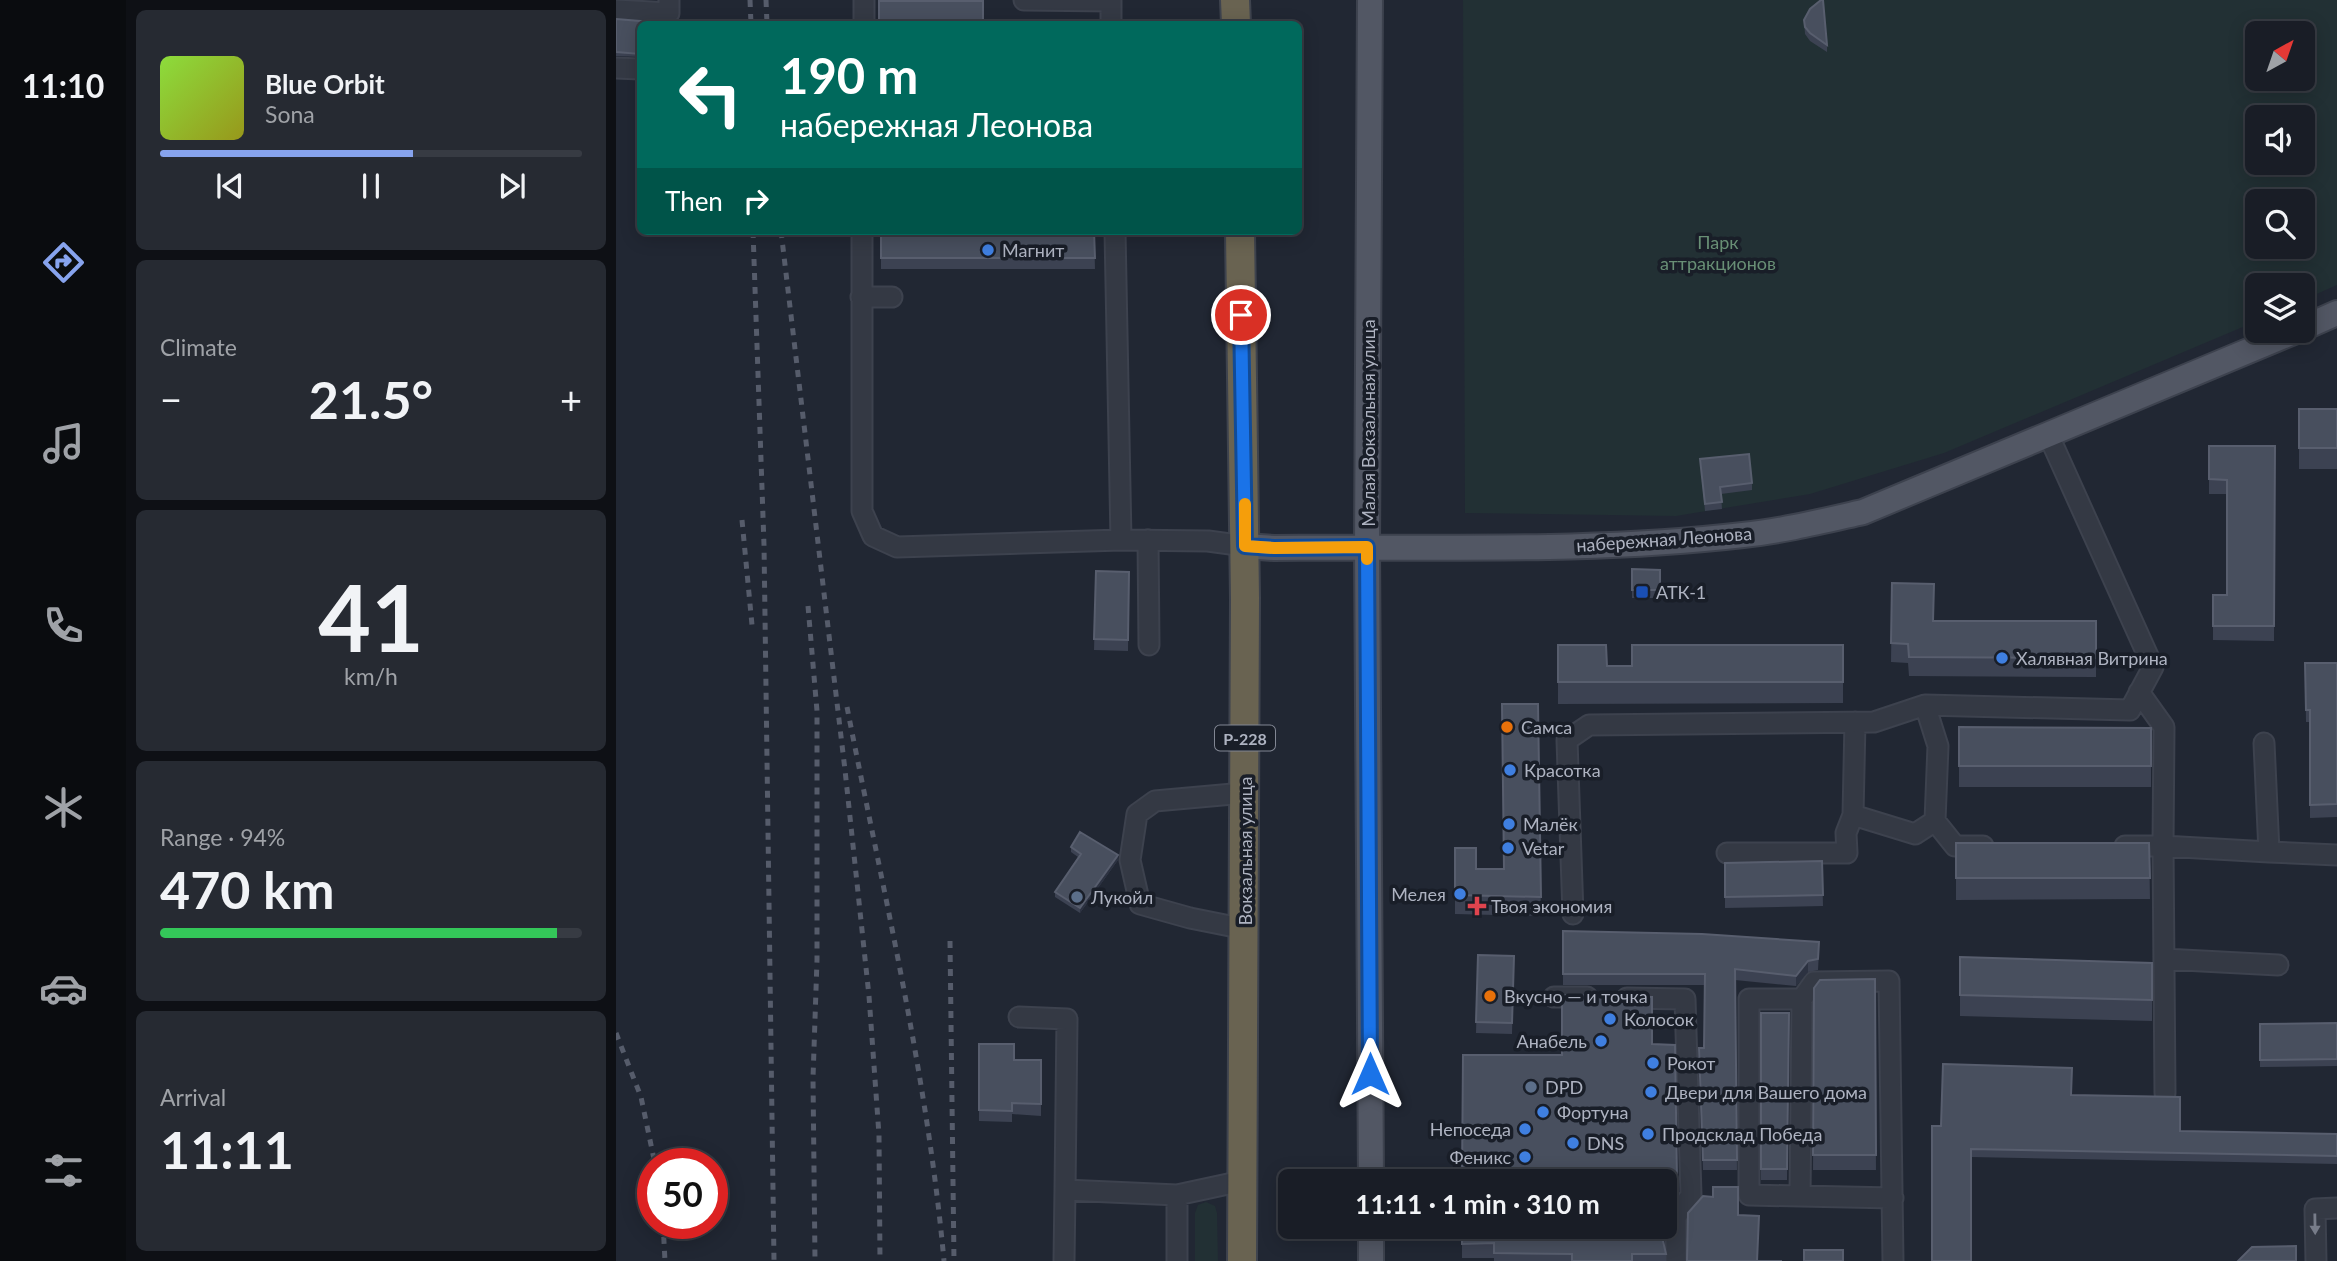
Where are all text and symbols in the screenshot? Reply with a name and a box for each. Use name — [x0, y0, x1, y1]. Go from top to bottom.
north arrow — [2245, 21, 2315, 91]
map controls — [2245, 21, 2315, 343]
text: 190 m — [780, 46, 918, 104]
icon: left — [665, 49, 756, 140]
text: 11:10 — [22, 66, 104, 105]
text: Blue Orbit — [265, 68, 385, 100]
text: Sona — [265, 100, 315, 128]
text: набережная Леонова — [780, 105, 1093, 144]
button: sound — [2245, 105, 2315, 175]
icon: previous — [211, 167, 249, 205]
icon: pause — [352, 167, 390, 205]
icon: next — [493, 167, 531, 205]
icon: right — [737, 182, 775, 220]
text: Then — [665, 185, 723, 217]
button: search — [2245, 189, 2315, 259]
park label: Парк аттракционов — [1660, 231, 1776, 274]
icon: directions — [39, 238, 88, 287]
place label: Магнит — [1002, 239, 1064, 261]
marker: Магнит — [980, 242, 996, 258]
button: layers — [2245, 273, 2315, 343]
pin — [1211, 285, 1271, 345]
icon: arrive — [1222, 296, 1260, 334]
street label: Малая Вокзальная улица — [1357, 319, 1379, 527]
text: Climate — [160, 333, 237, 361]
text: 21.5° — [309, 368, 433, 430]
text: − — [160, 376, 182, 422]
text: + — [560, 376, 582, 422]
icon: music — [39, 419, 88, 468]
street label: набережная Леонова — [1575, 522, 1753, 556]
text: 41 — [318, 562, 424, 671]
place label: АТК-1 — [1656, 581, 1706, 603]
marker: АТК-1 — [1634, 584, 1650, 600]
icon: phone — [39, 601, 88, 650]
place label: Халявная Витрина — [2016, 647, 2168, 669]
marker: Халявная Витрина — [1994, 650, 2010, 666]
text: km/h — [344, 662, 398, 690]
place label: Самса — [1521, 716, 1572, 738]
marker: Самса — [1499, 719, 1515, 735]
road number: Р-228 — [1215, 726, 1275, 750]
place label: Красотка — [1524, 759, 1601, 781]
marker: Красотка — [1502, 762, 1518, 778]
street label: Вокзальная улица — [1234, 777, 1256, 925]
icon: climate — [39, 783, 88, 832]
place label: Малёк — [1523, 813, 1578, 835]
marker: Малёк — [1501, 816, 1517, 832]
text: Range · 94% — [160, 823, 285, 851]
place label: Vetar — [1522, 837, 1565, 859]
marker: Vetar — [1500, 840, 1516, 856]
text: 470 km — [160, 858, 334, 920]
place label: Мелея — [1391, 883, 1446, 905]
place label: Лукойл — [1090, 886, 1153, 908]
marker: Мелея — [1452, 886, 1468, 902]
marker: Лукойл — [1069, 889, 1085, 905]
place label: Твоя экономия — [1491, 895, 1612, 917]
marker: Твоя экономия — [1469, 898, 1485, 914]
icon: car — [39, 964, 88, 1013]
place label: Вкусно — и точка — [1504, 985, 1648, 1007]
marker: Вкусно — и точка — [1482, 988, 1498, 1004]
place label: Колосок — [1624, 1008, 1695, 1030]
marker: Колосок — [1602, 1011, 1618, 1027]
place label: Анабель — [1517, 1030, 1587, 1052]
marker: Анабель — [1593, 1033, 1609, 1049]
position arrow — [1333, 1037, 1407, 1111]
place label: Рокот — [1667, 1052, 1715, 1074]
marker: Рокот — [1645, 1055, 1661, 1071]
place label: DPD — [1545, 1076, 1583, 1098]
marker: DPD — [1523, 1079, 1539, 1095]
place label: Двери для Вашего дома — [1665, 1081, 1867, 1103]
text: Arrival — [160, 1083, 226, 1111]
marker: Двери для Вашего дома — [1643, 1084, 1659, 1100]
place label: Фортуна — [1557, 1101, 1628, 1123]
marker: Фортуна — [1535, 1104, 1551, 1120]
text: 11:11 — [160, 1118, 294, 1180]
place label: Непоседа — [1430, 1118, 1511, 1140]
marker: Непоседа — [1517, 1121, 1533, 1137]
place label: Продсклад Победа — [1662, 1123, 1822, 1145]
marker: Продсклад Победа — [1640, 1126, 1656, 1142]
place label: DNS — [1587, 1132, 1624, 1154]
marker: DNS — [1565, 1135, 1581, 1151]
icon: filters — [39, 1146, 88, 1195]
place label: Феникс — [1449, 1146, 1511, 1168]
speed limit sign: 50 — [637, 1148, 728, 1239]
marker: Феникс — [1517, 1149, 1533, 1165]
text: 11:11 · 1 min · 310 m — [1355, 1188, 1600, 1220]
one-way arrow — [2309, 1213, 2321, 1235]

